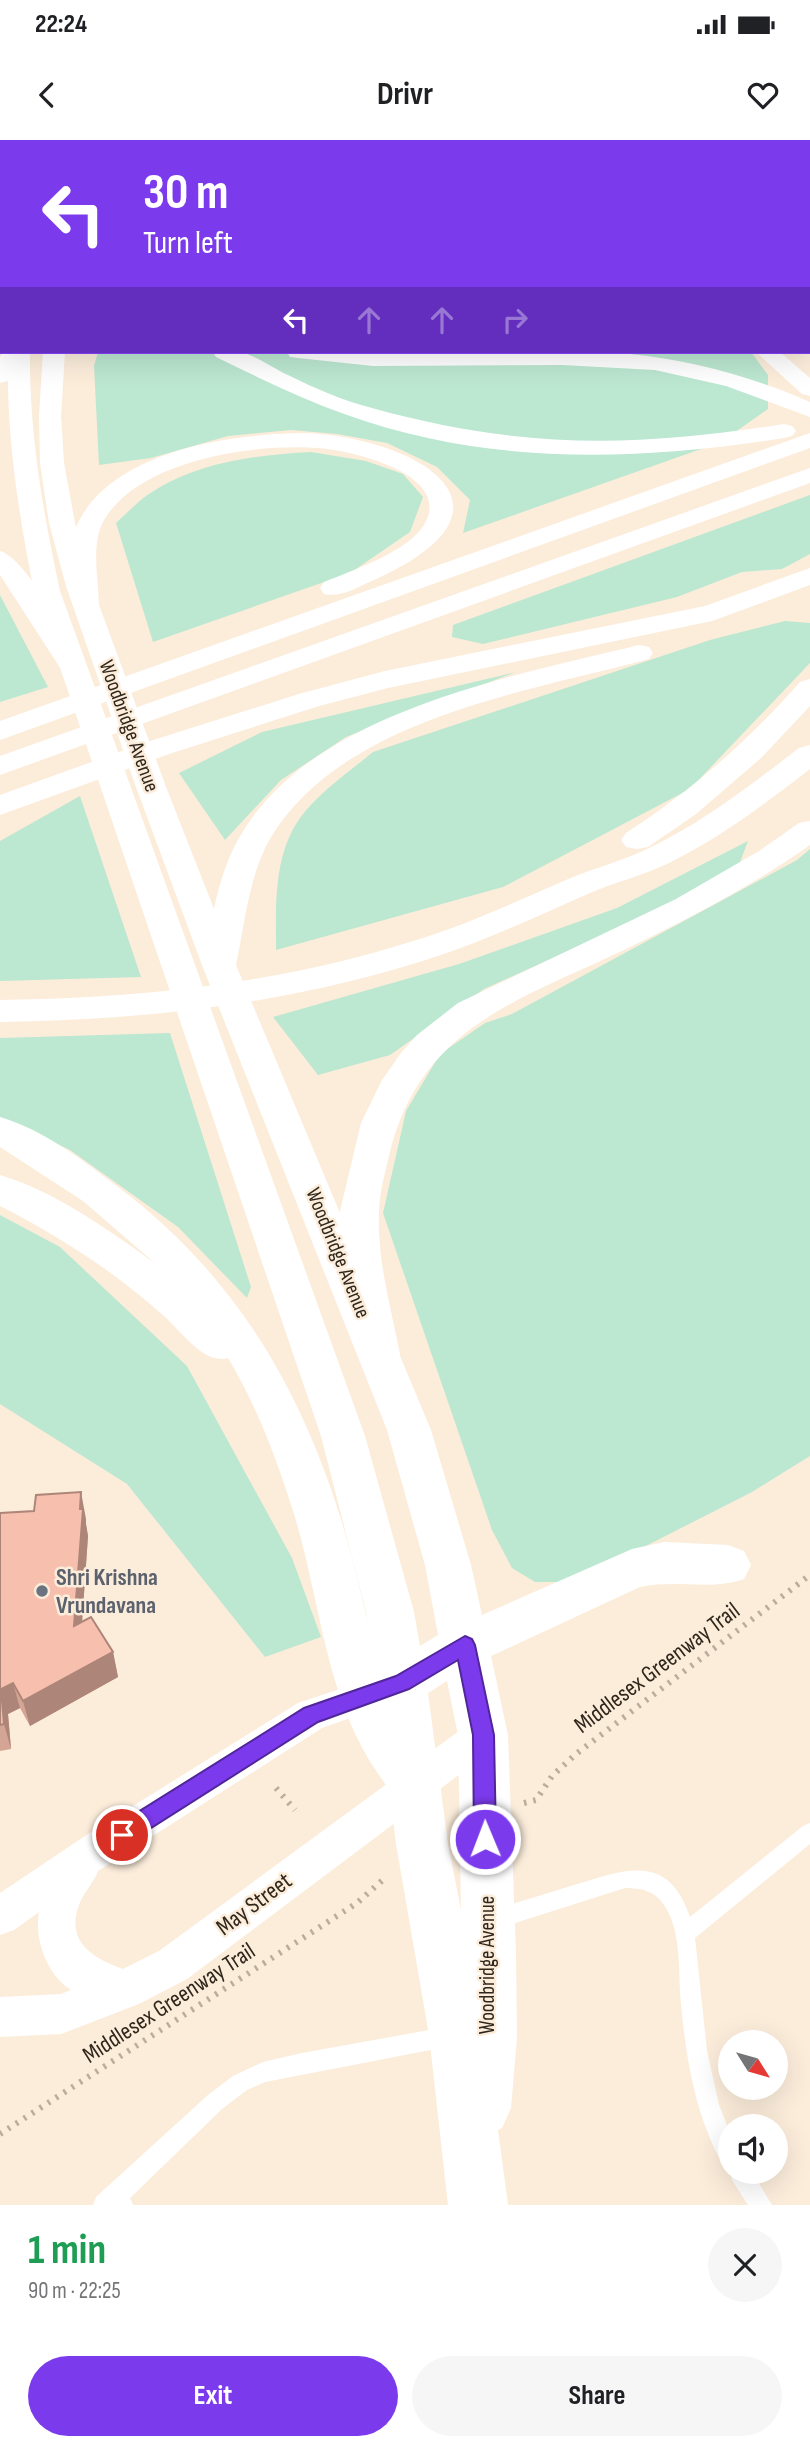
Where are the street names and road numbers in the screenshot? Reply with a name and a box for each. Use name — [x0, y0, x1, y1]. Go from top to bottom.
street label: Woodbridge Avenue — [94, 657, 164, 795]
street label: Woodbridge Avenue — [301, 1184, 375, 1322]
street label: Middlesex Greenway Trail — [568, 1596, 746, 1740]
street label: May Street — [211, 1866, 297, 1942]
street label: Woodbridge Avenue — [475, 1896, 500, 2034]
street label: Middlesex Greenway Trail — [77, 1936, 261, 2070]

